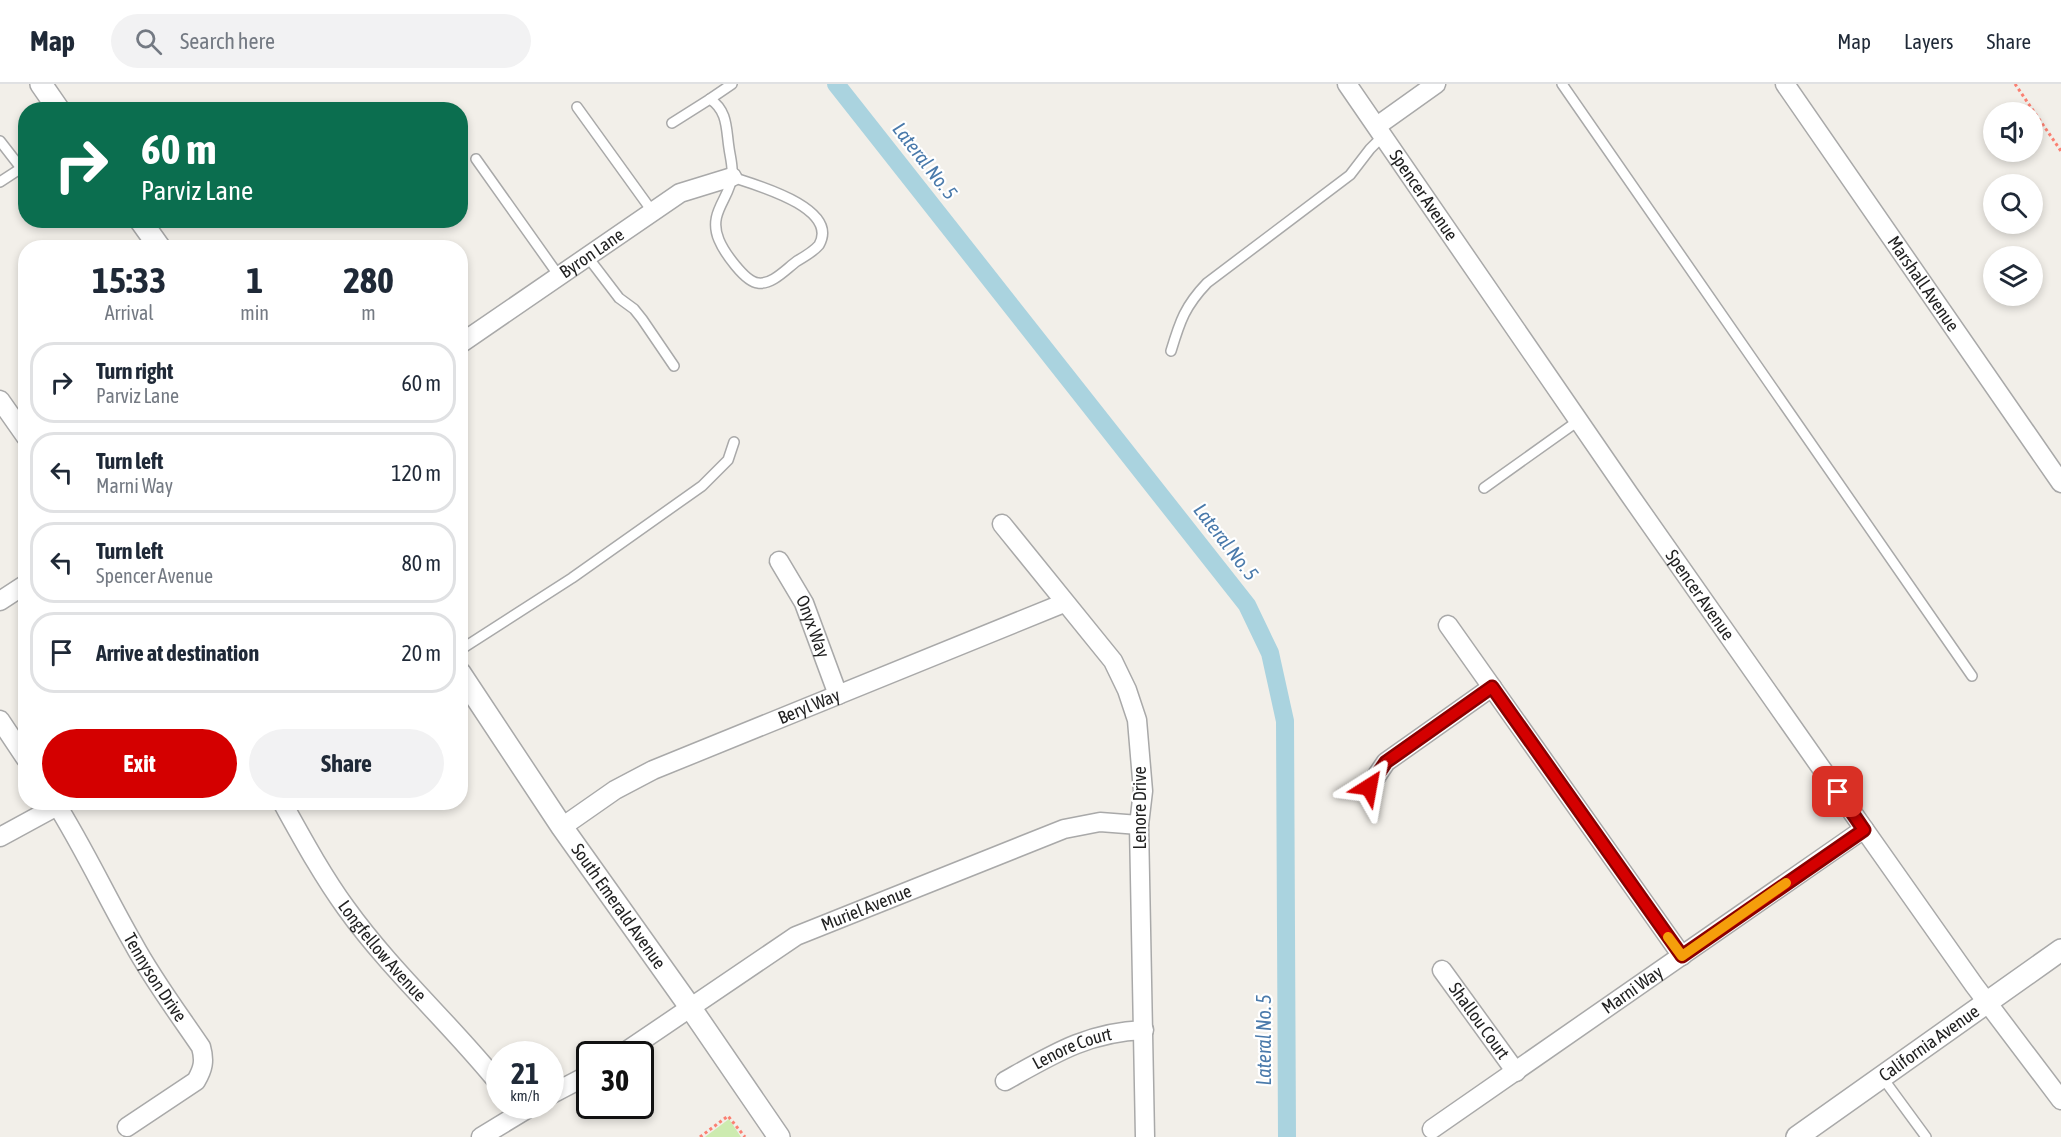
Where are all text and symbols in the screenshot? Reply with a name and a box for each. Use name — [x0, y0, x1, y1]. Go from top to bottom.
search box — [111, 14, 531, 68]
text: Map — [30, 25, 75, 57]
icon: search — [132, 25, 165, 58]
text: Search here — [180, 28, 275, 54]
text: Map — [1837, 29, 1871, 53]
text: Layers — [1904, 29, 1954, 53]
text: Share — [1987, 29, 2031, 53]
map controls — [1983, 102, 2043, 306]
button: sound — [1983, 102, 2043, 162]
water label: Lateral No. 5 — [888, 118, 963, 204]
text: 60 m — [141, 125, 216, 173]
icon: right — [42, 126, 120, 204]
street label: Spencer Avenue — [1385, 146, 1462, 244]
button: search — [1983, 174, 2043, 234]
text: Parviz Lane — [141, 175, 253, 206]
street label: Byron Lane — [556, 224, 628, 282]
street label: Marshall Avenue — [1883, 232, 1964, 335]
button: layers — [1983, 246, 2043, 306]
text: 15:33 — [92, 259, 166, 301]
text: 1 — [246, 259, 263, 301]
text: 280 — [343, 259, 394, 301]
text: Arrival — [105, 301, 154, 324]
text: min — [240, 301, 269, 324]
text: m — [361, 301, 376, 324]
text: Turn right — [96, 358, 173, 384]
icon: right — [45, 366, 78, 399]
text: 60 m — [401, 370, 441, 396]
text: Parviz Lane — [96, 384, 179, 407]
text: Turn left — [96, 448, 163, 474]
icon: left — [45, 456, 78, 489]
text: 120 m — [391, 460, 441, 486]
text: Marni Way — [96, 474, 173, 497]
water label: Lateral No. 5 — [1189, 499, 1264, 585]
text: Turn left — [96, 538, 163, 564]
street label: Spencer Avenue — [1661, 545, 1739, 644]
icon: left — [45, 546, 78, 579]
text: 80 m — [401, 550, 441, 576]
text: Spencer Avenue — [96, 564, 213, 587]
street label: Onyx Way — [792, 591, 834, 660]
icon: arrive — [45, 636, 78, 669]
text: Arrive at destination — [96, 640, 259, 666]
text: 20 m — [401, 640, 441, 666]
street label: Beryl Way — [775, 684, 843, 728]
button: Exit — [42, 729, 237, 798]
button: Share — [249, 729, 444, 798]
position arrow — [1337, 755, 1401, 819]
street label: Lenore Drive — [1129, 766, 1150, 850]
pin — [1812, 766, 1863, 817]
icon: arrive — [1821, 775, 1854, 808]
street label: South Emerald Avenue — [567, 839, 670, 973]
street label: Muriel Avenue — [818, 880, 914, 935]
street label: Longfellow Avenue — [334, 896, 431, 1006]
street label: Tennyson Drive — [120, 929, 191, 1026]
street label: Marni Way — [1598, 961, 1667, 1018]
street label: Shallou Court — [1445, 978, 1514, 1063]
water label: Lateral No. 5 — [1252, 994, 1275, 1086]
street label: California Avenue — [1875, 1000, 1983, 1086]
street label: Lenore Court — [1029, 1023, 1113, 1074]
speed limit sign: 30 — [576, 1041, 654, 1119]
text: 21 — [511, 1056, 539, 1090]
text: km/h — [510, 1087, 540, 1104]

